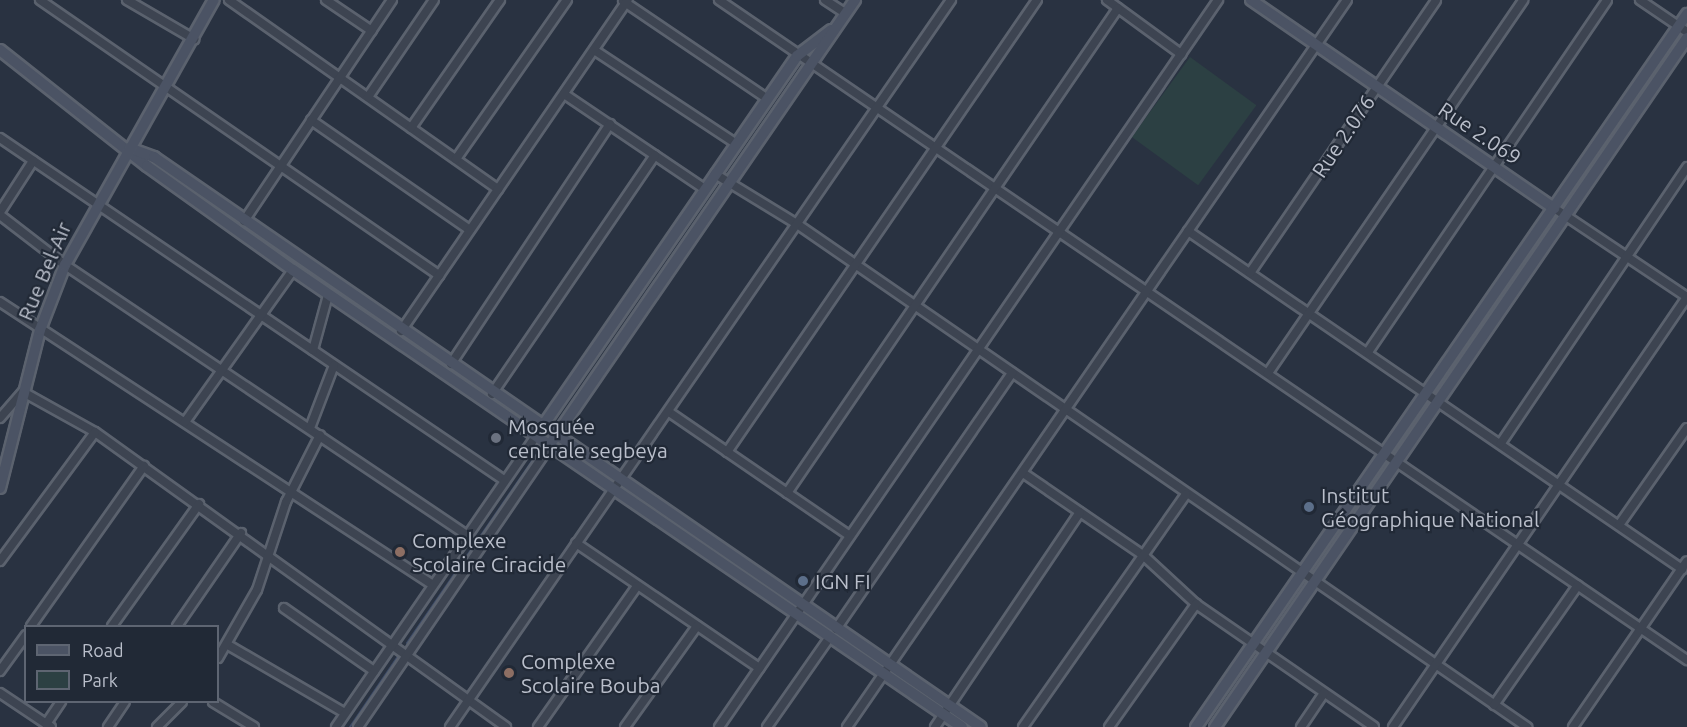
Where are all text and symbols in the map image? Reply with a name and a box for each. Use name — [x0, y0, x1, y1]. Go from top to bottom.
street label: Rue 2.076 — [1306, 90, 1380, 182]
street label: Rue 2.069 — [1434, 96, 1526, 170]
street label: Rue Bel-Air — [12, 218, 76, 324]
place label: Mosquée centrale segbeya — [508, 413, 668, 463]
marker: Mosquée centrale segbeya — [489, 431, 503, 445]
place label: Institut Géographique National — [1321, 482, 1539, 532]
marker: Institut Géographique National — [1302, 500, 1316, 514]
place label: Complexe Scolaire Ciracide — [412, 527, 566, 577]
marker: Complexe Scolaire Ciracide — [393, 545, 407, 559]
place label: IGN FI — [815, 568, 871, 594]
marker: IGN FI — [796, 574, 810, 588]
legend — [24, 625, 219, 703]
text: Road — [82, 640, 124, 660]
place label: Complexe Scolaire Bouba — [521, 648, 660, 698]
marker: Complexe Scolaire Bouba — [502, 666, 516, 680]
text: Park — [82, 670, 118, 690]

